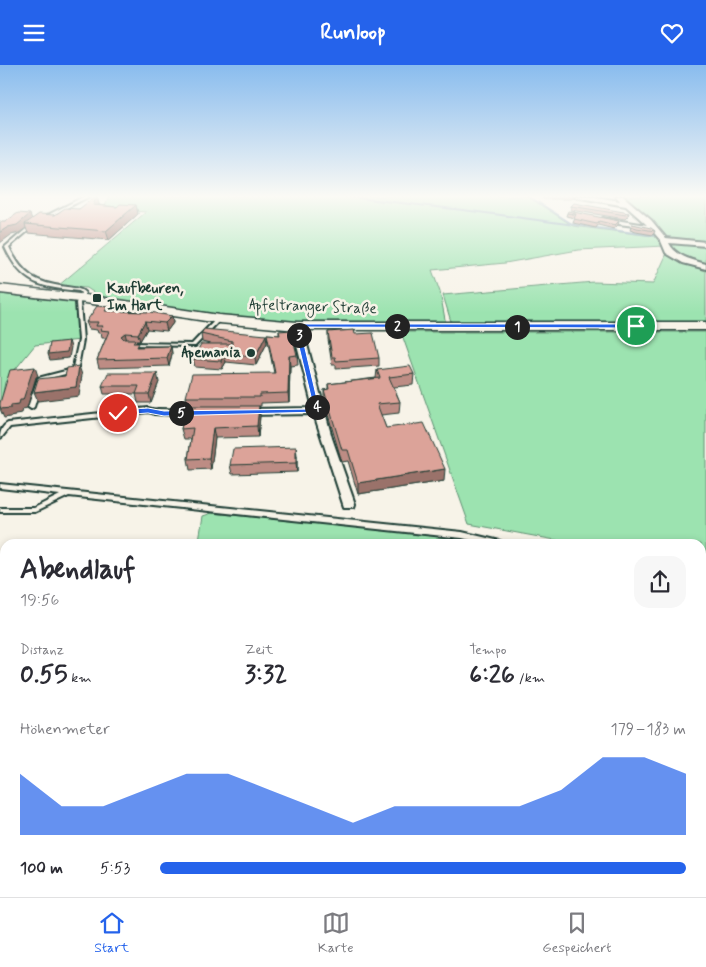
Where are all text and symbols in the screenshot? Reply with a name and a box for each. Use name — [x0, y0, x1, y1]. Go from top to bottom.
icon: menu — [20, 19, 48, 47]
text: Runloop — [320, 19, 386, 47]
icon: heart — [658, 19, 686, 47]
place label: Kaufbeuren, Im Hart — [107, 279, 184, 316]
marker: Kaufbeuren, Im Hart — [91, 292, 103, 304]
street label: Apfeltranger Straße — [249, 295, 377, 320]
pin — [615, 305, 657, 347]
icon: arrive — [622, 312, 650, 340]
pin: 2 — [384, 313, 410, 339]
pin: 1 — [504, 315, 530, 339]
text: 2 — [394, 317, 401, 335]
text: 1 — [514, 318, 521, 336]
pin: 3 — [286, 323, 312, 347]
text: 3 — [296, 326, 303, 344]
place label: Apemania — [182, 343, 241, 364]
marker: Apemania — [245, 347, 257, 359]
pin — [97, 392, 139, 434]
pin: 4 — [304, 395, 330, 419]
text: 4 — [313, 398, 322, 416]
icon: check — [104, 399, 132, 427]
pin: 5 — [168, 401, 194, 425]
text: 5 — [177, 404, 186, 422]
text: Abendlauf — [20, 552, 135, 589]
button: share — [634, 556, 686, 608]
text: 19:56 — [20, 590, 59, 611]
text: Distanz — [20, 641, 64, 659]
text: Zeit — [245, 641, 273, 659]
text: Tempo — [469, 641, 506, 659]
text: 0.55 — [20, 659, 68, 692]
text: 3:32 — [245, 659, 287, 692]
text: 6:26 — [469, 659, 515, 692]
text: km — [68, 669, 92, 687]
text: /km — [515, 669, 545, 687]
text: Höhenmeter — [20, 719, 110, 740]
text: 179–183 m — [611, 719, 686, 740]
text: 100 m — [20, 858, 63, 879]
text: 5:53 — [100, 858, 130, 879]
tab: Start — [94, 909, 129, 957]
tab: Karte — [318, 909, 354, 957]
tab: Gespeichert — [542, 909, 612, 957]

